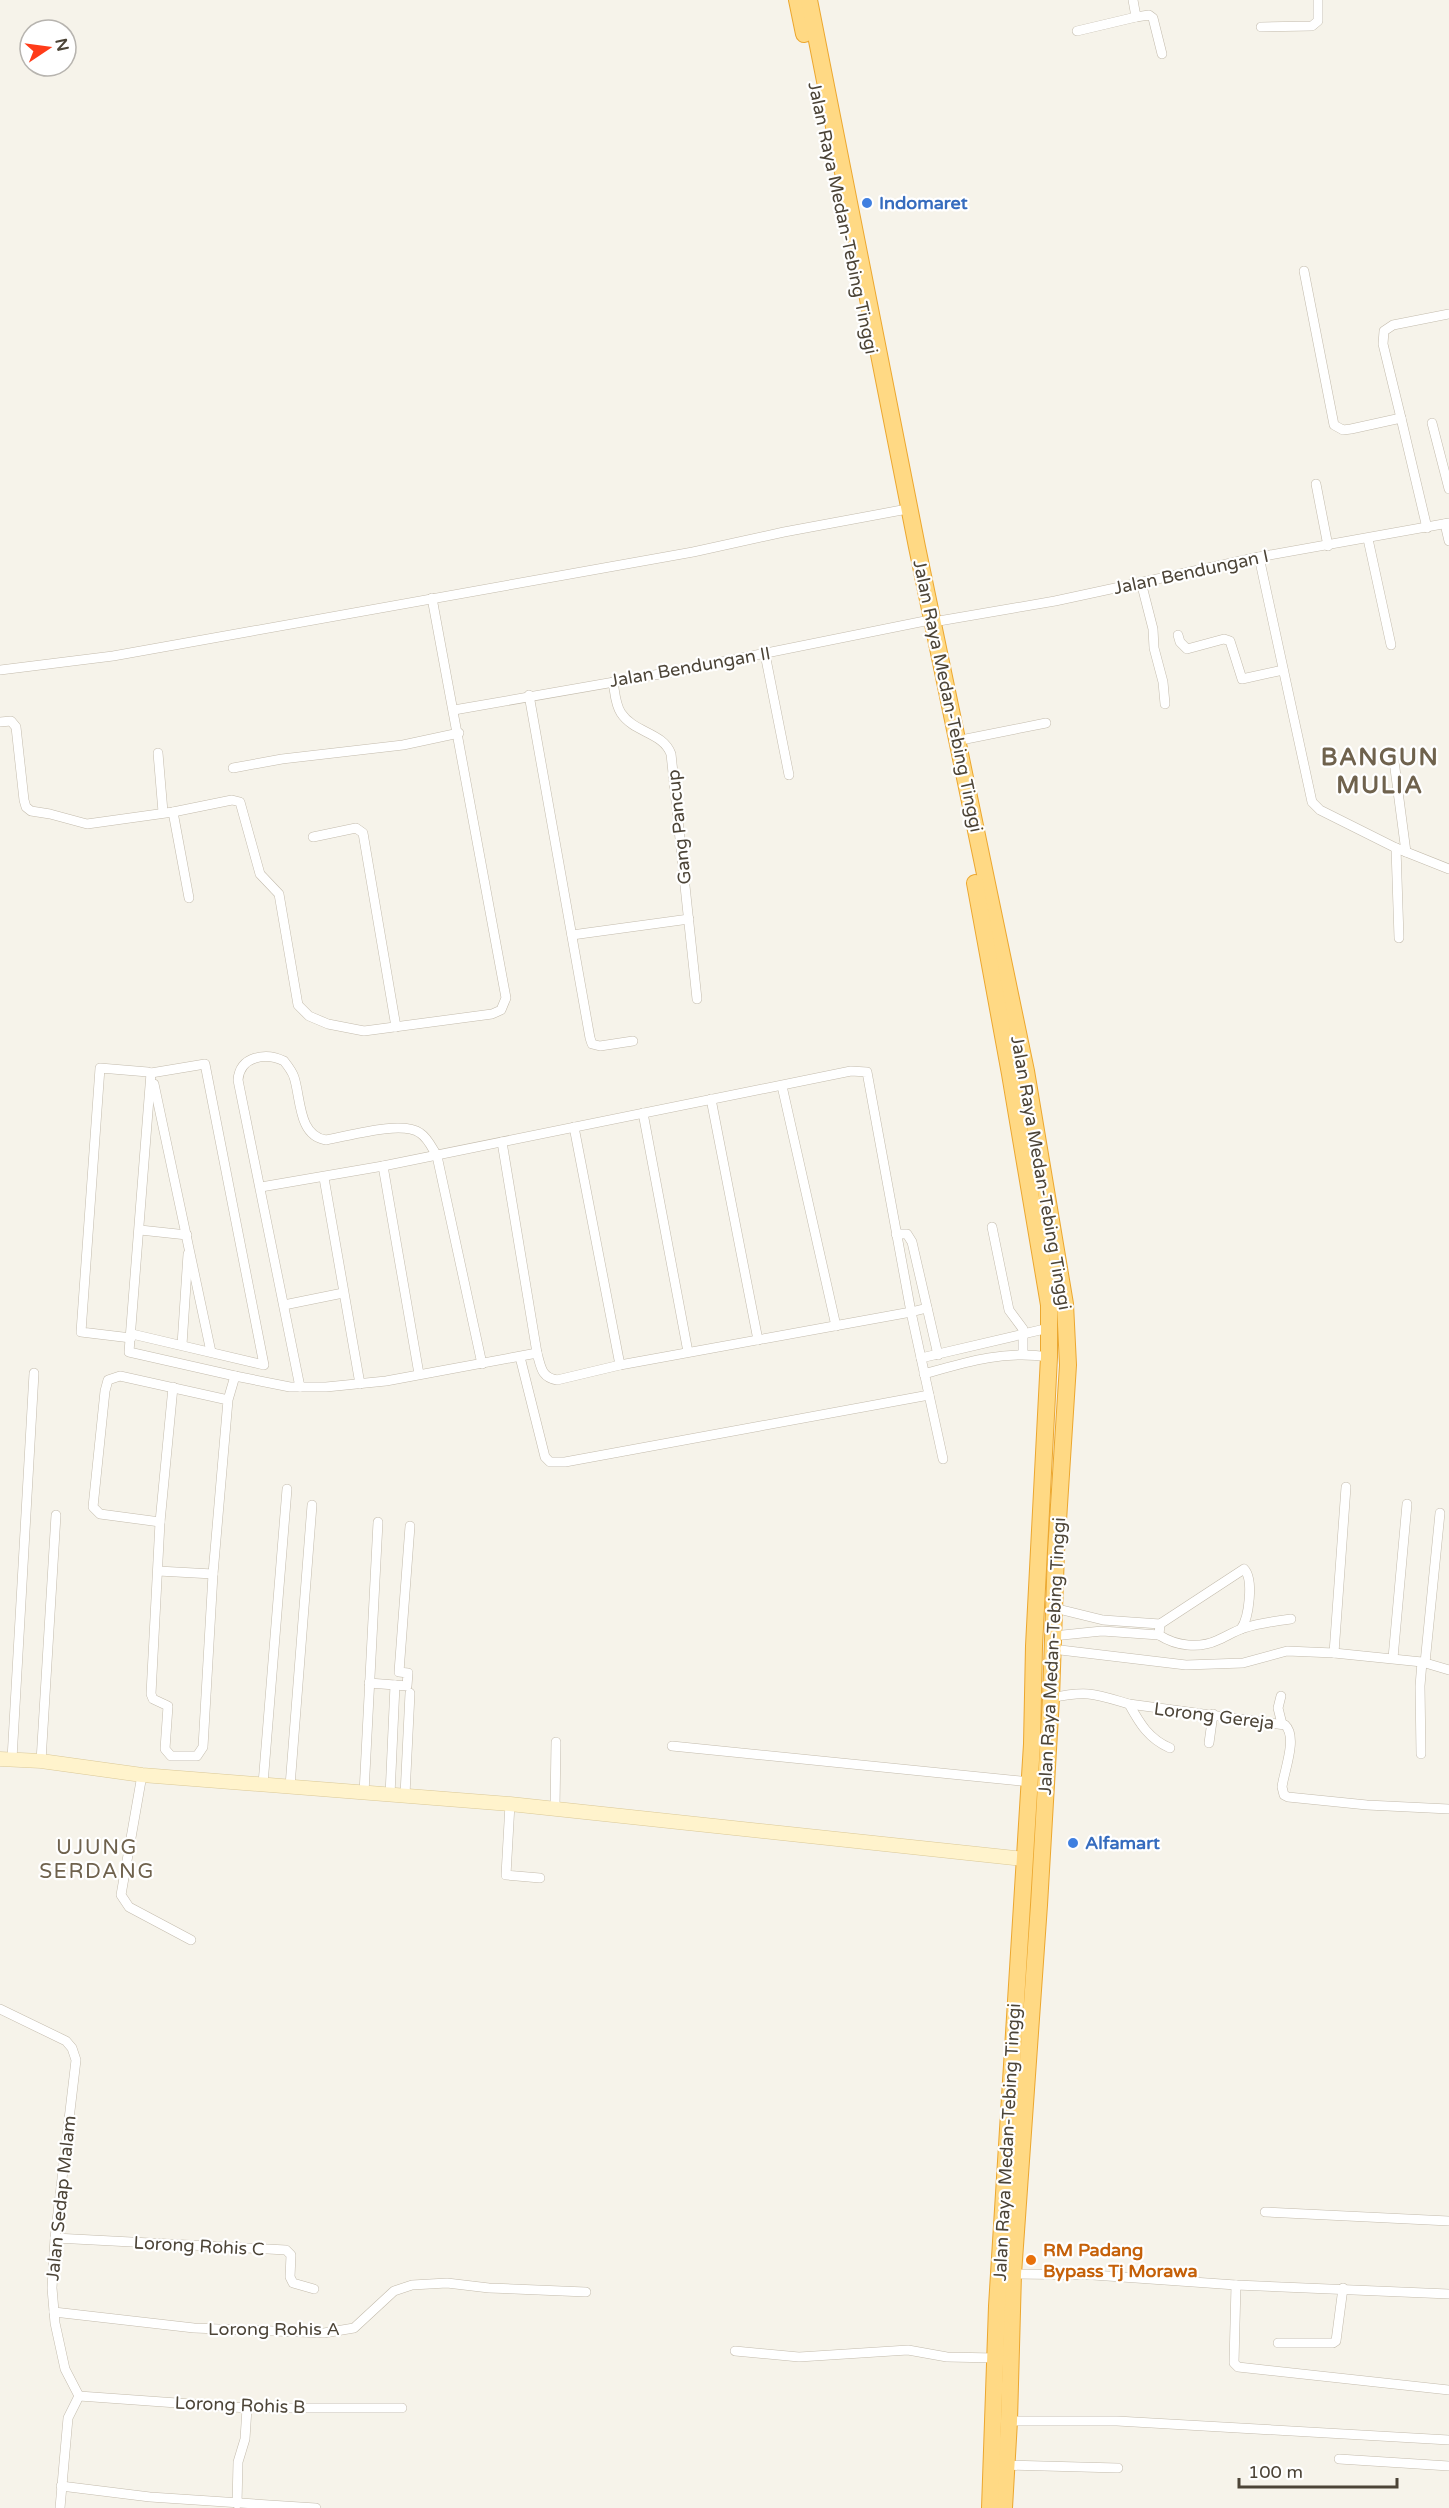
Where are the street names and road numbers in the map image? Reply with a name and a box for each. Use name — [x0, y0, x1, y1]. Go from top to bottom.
street label: Jalan Raya Medan-Tebing Tinggi — [803, 80, 883, 356]
street label: Jalan Bendungan I — [1112, 545, 1270, 599]
street label: Jalan Raya Medan-Tebing Tinggi — [908, 558, 988, 834]
street label: Jalan Bendungan II — [608, 642, 772, 692]
street label: Gang Pancup — [662, 768, 696, 886]
street label: Jalan Raya Medan-Tebing Tinggi — [1006, 1034, 1076, 1312]
street label: Jalan Raya Medan-Tebing Tinggi — [1034, 1517, 1070, 1795]
street label: Lorong Gereja — [1153, 1698, 1275, 1734]
street label: Jalan Raya Medan-Tebing Tinggi — [989, 2003, 1025, 2281]
street label: Jalan Sedap Malam — [41, 2114, 81, 2282]
street label: Lorong Rohis C — [133, 2232, 265, 2260]
street label: Lorong Rohis A — [208, 2318, 340, 2340]
street label: Lorong Rohis B — [174, 2392, 306, 2418]

